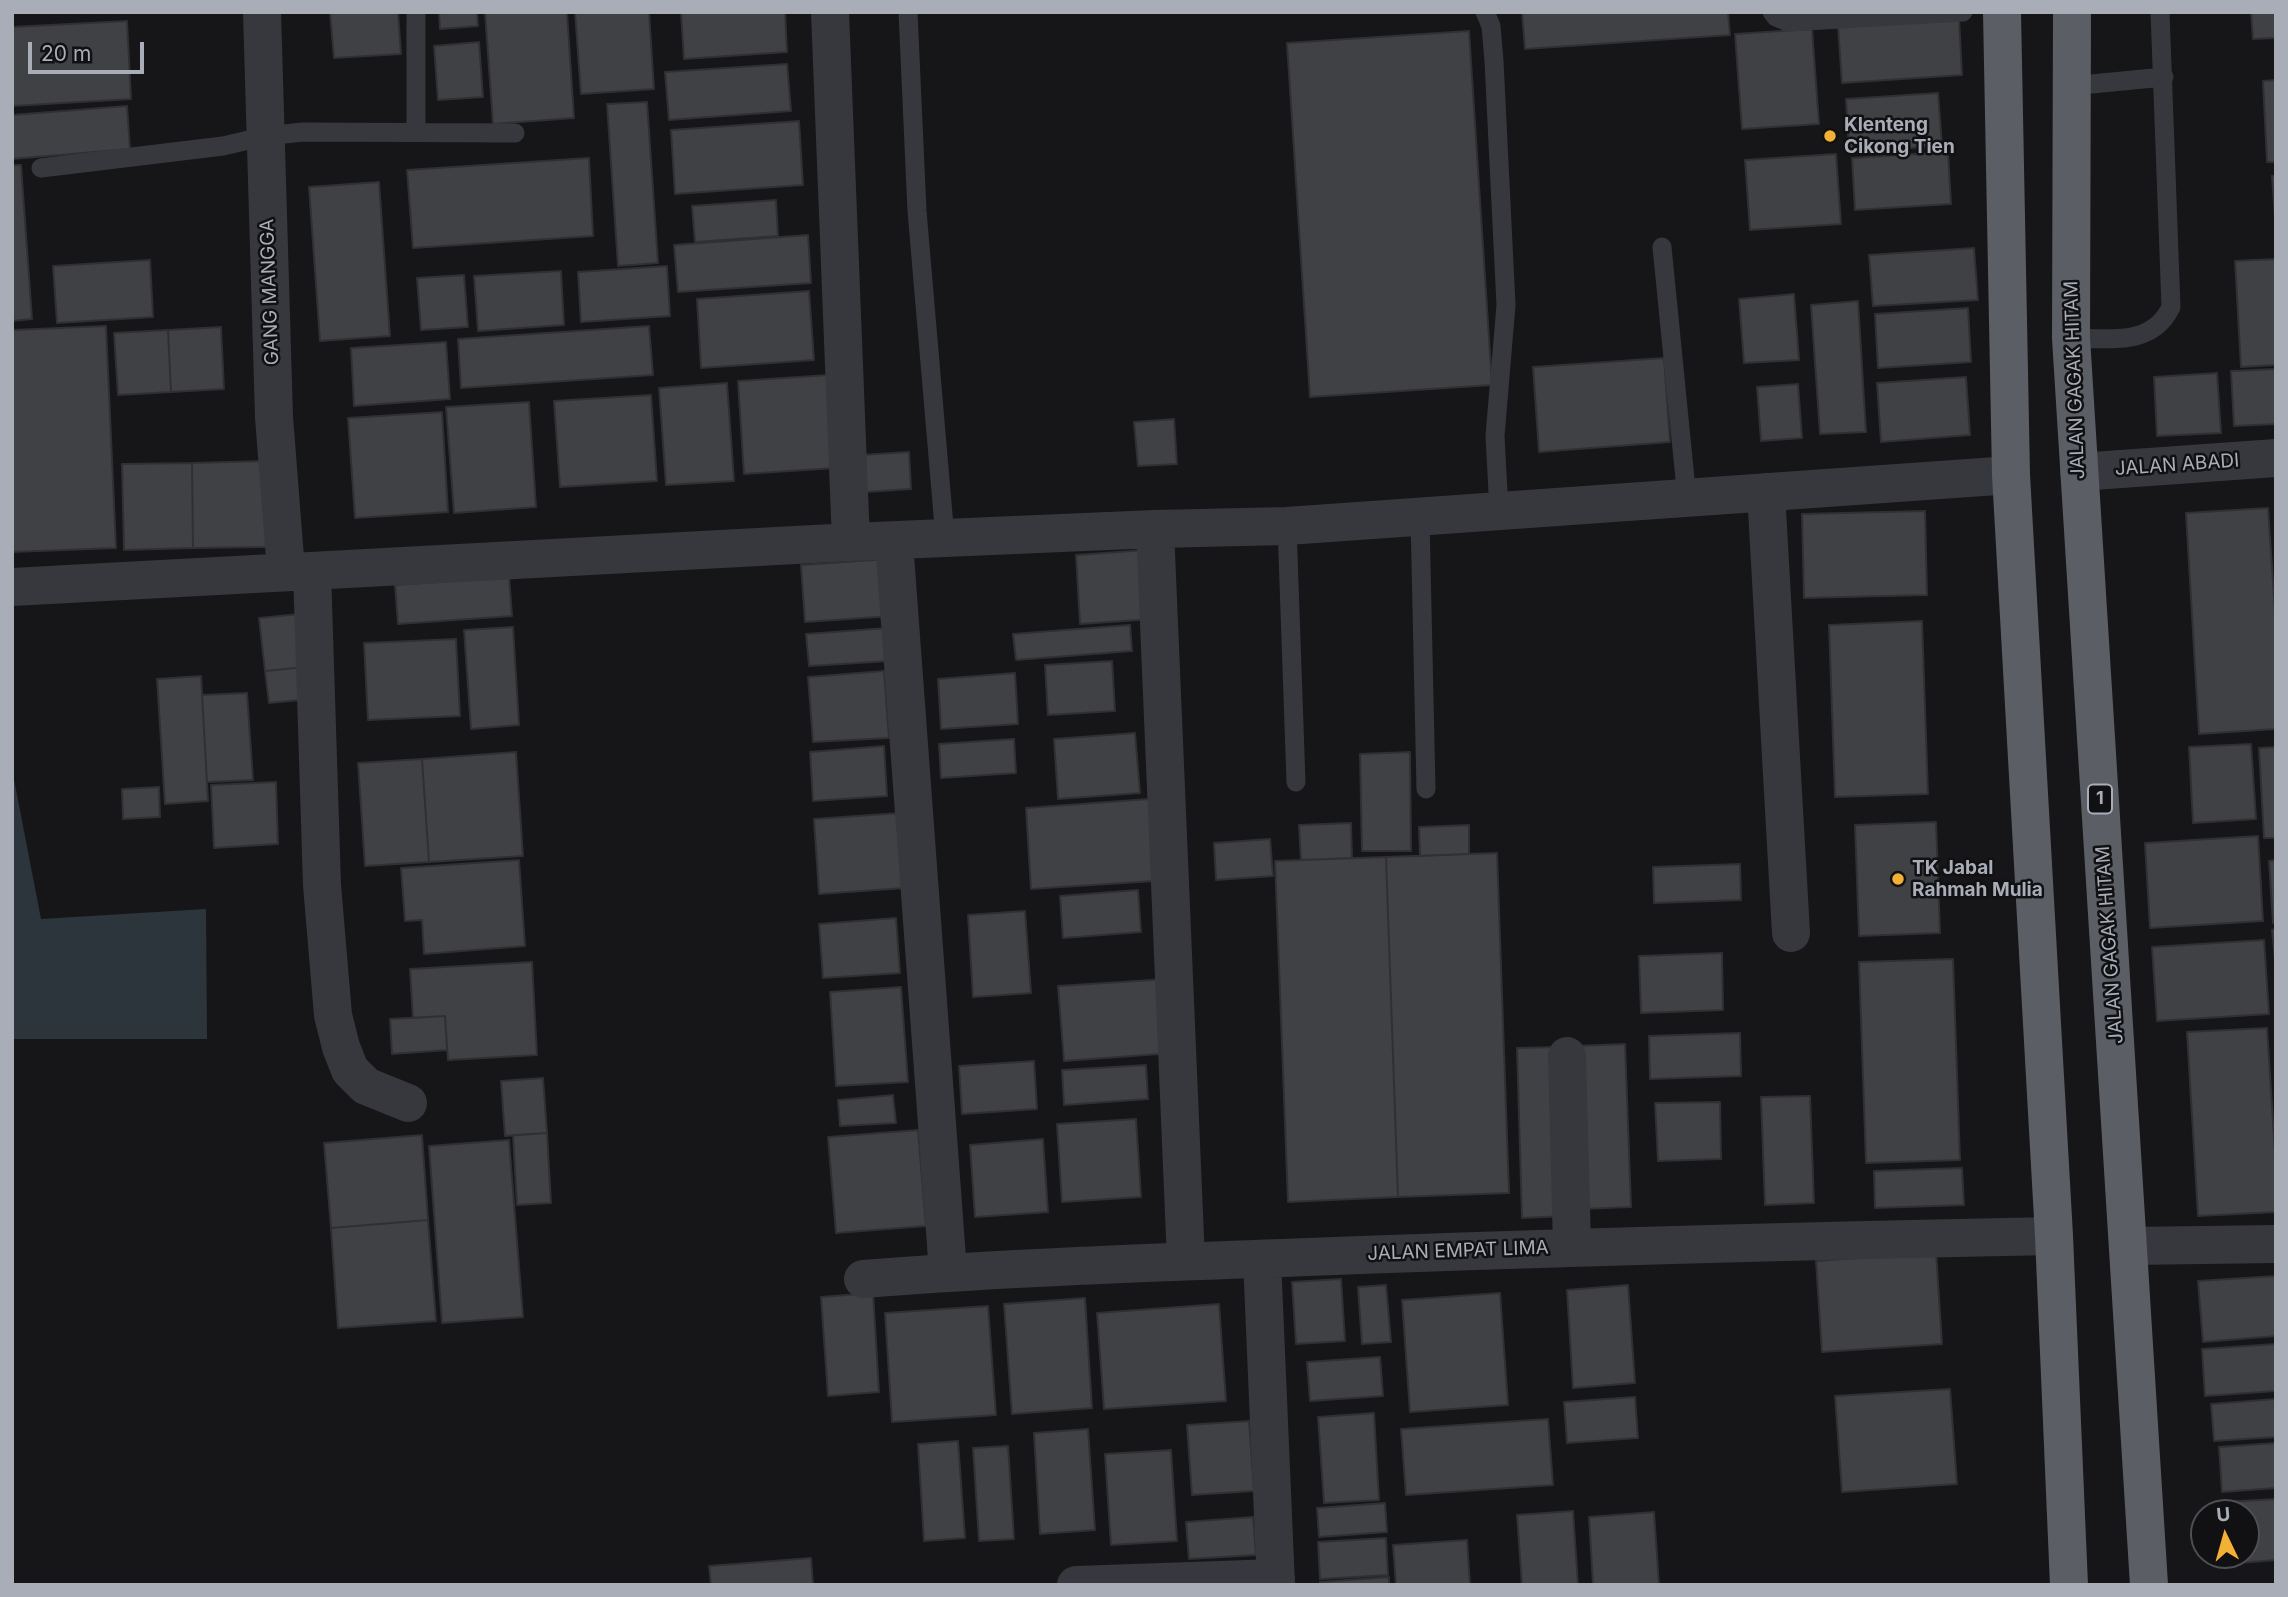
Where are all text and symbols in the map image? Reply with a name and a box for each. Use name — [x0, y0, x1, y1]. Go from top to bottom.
scale bar — [32, 28, 147, 72]
text: 20 m — [41, 41, 91, 66]
place label: Klenteng Cikong Tien — [1844, 114, 1955, 158]
marker: Klenteng Cikong Tien — [1822, 128, 1838, 144]
street label: GANG MANGGA — [256, 218, 284, 366]
street label: JALAN GAGAK HITAM — [2060, 280, 2090, 480]
street label: JALAN ABADI — [2114, 449, 2240, 481]
road number: 1 — [2088, 784, 2112, 814]
street label: JALAN GAGAK HITAM — [2092, 845, 2128, 1045]
place label: TK Jabal Rahmah Mulia — [1912, 857, 2043, 901]
marker: TK Jabal Rahmah Mulia — [1890, 871, 1906, 887]
street label: JALAN EMPAT LIMA — [1367, 1236, 1549, 1266]
north arrow — [2190, 1499, 2260, 1569]
text: U — [2215, 1503, 2231, 1527]

